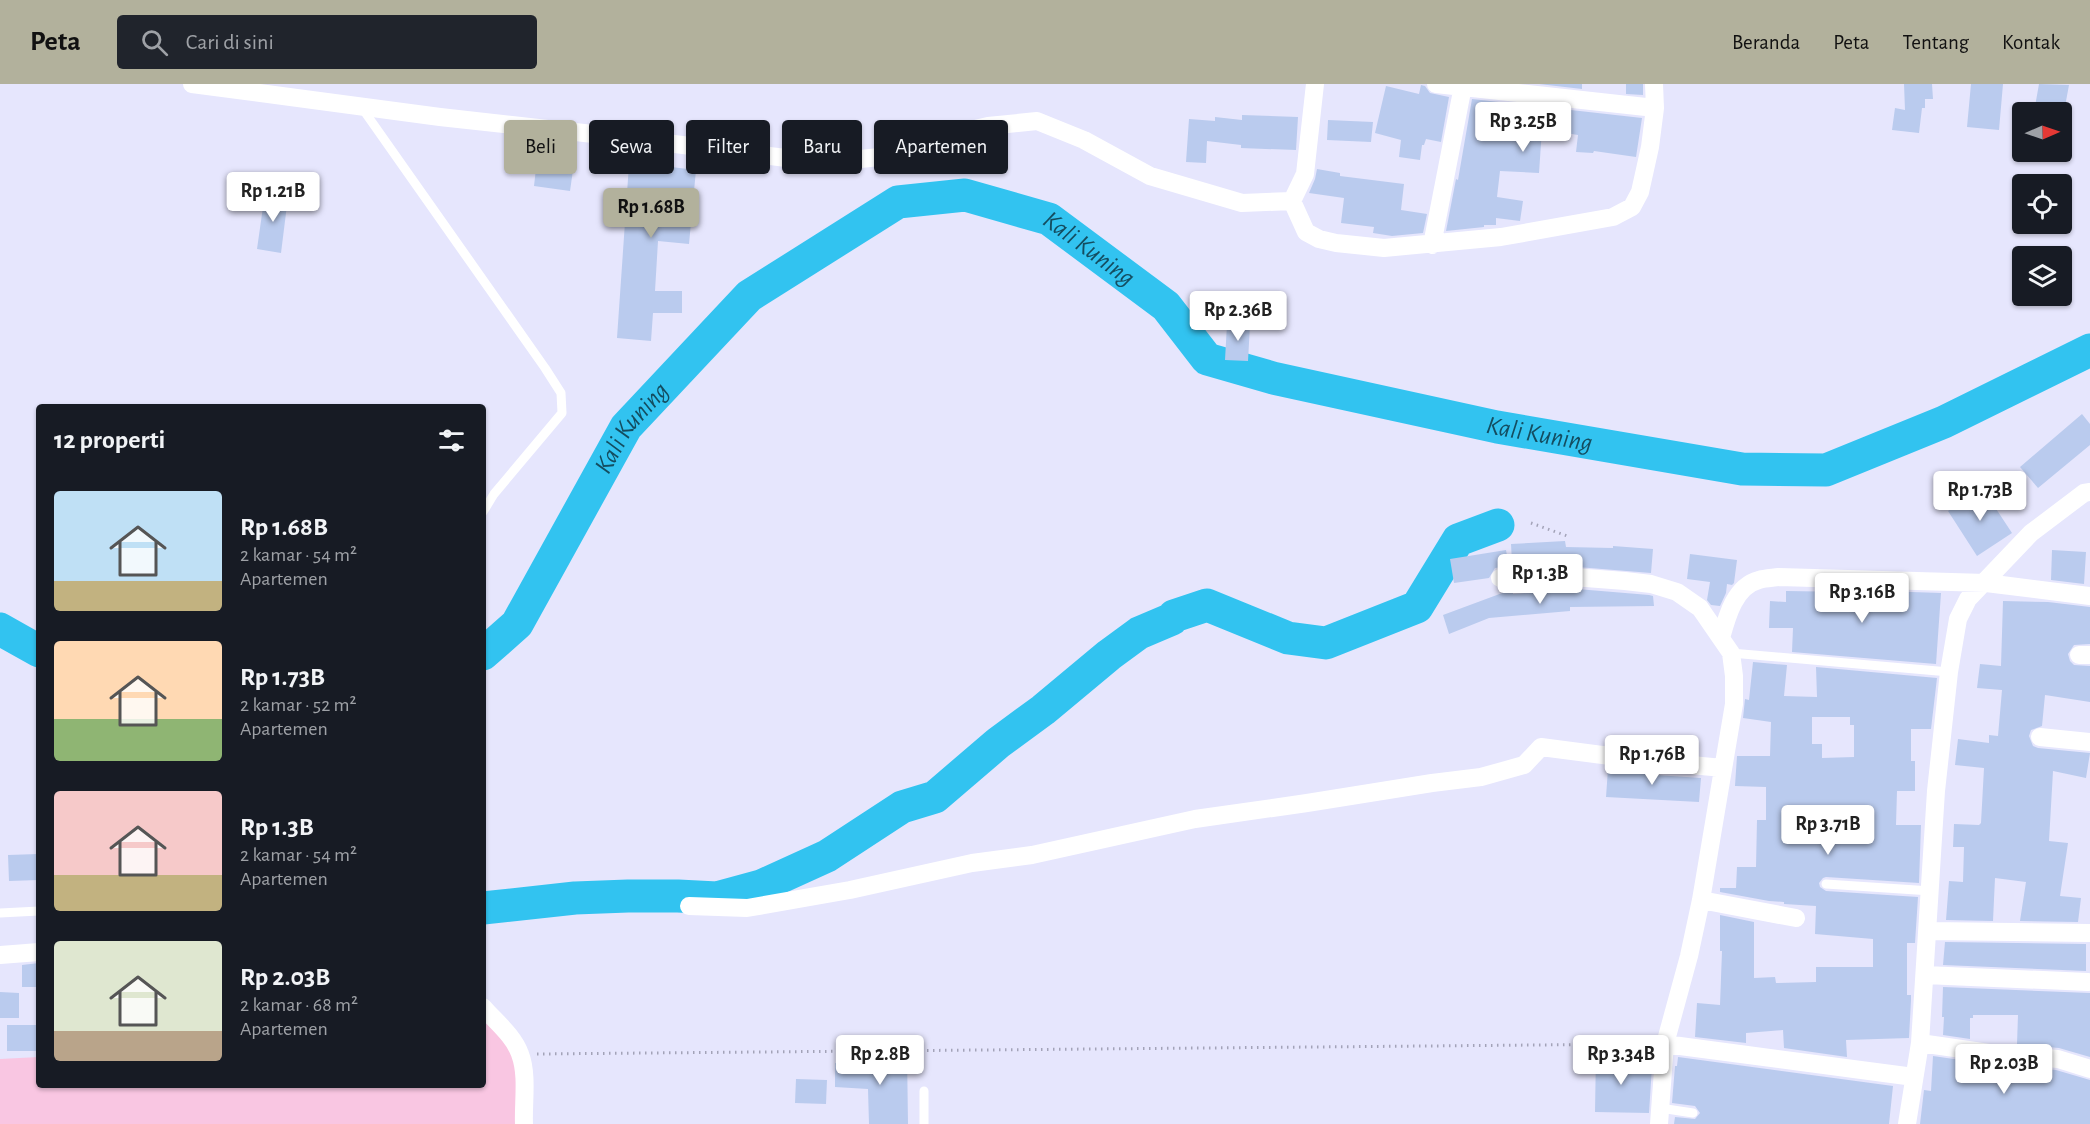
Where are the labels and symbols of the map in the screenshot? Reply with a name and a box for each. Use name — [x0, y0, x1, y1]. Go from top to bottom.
pin: Rp 3.25B — [1461, 102, 1585, 153]
north arrow — [2012, 102, 2072, 162]
pin: Rp 1.21B — [211, 172, 335, 223]
pin: Rp 1.68B — [589, 188, 713, 239]
water label: Kali Kuning — [1038, 206, 1140, 291]
pin: Rp 2.36B — [1176, 291, 1300, 342]
water label: Kali Kuning — [590, 377, 674, 478]
water label: Kali Kuning — [1484, 412, 1595, 456]
pin: Rp 1.73B — [1918, 471, 2042, 522]
pin: Rp 1.3B — [1485, 554, 1595, 605]
pin: Rp 3.16B — [1800, 573, 1924, 624]
pin: Rp 1.76B — [1590, 735, 1714, 786]
pin: Rp 3.71B — [1766, 805, 1890, 856]
pin: Rp 2.8B — [825, 1035, 935, 1086]
pin: Rp 3.34B — [1559, 1035, 1683, 1086]
pin: Rp 2.03B — [1942, 1044, 2066, 1095]

